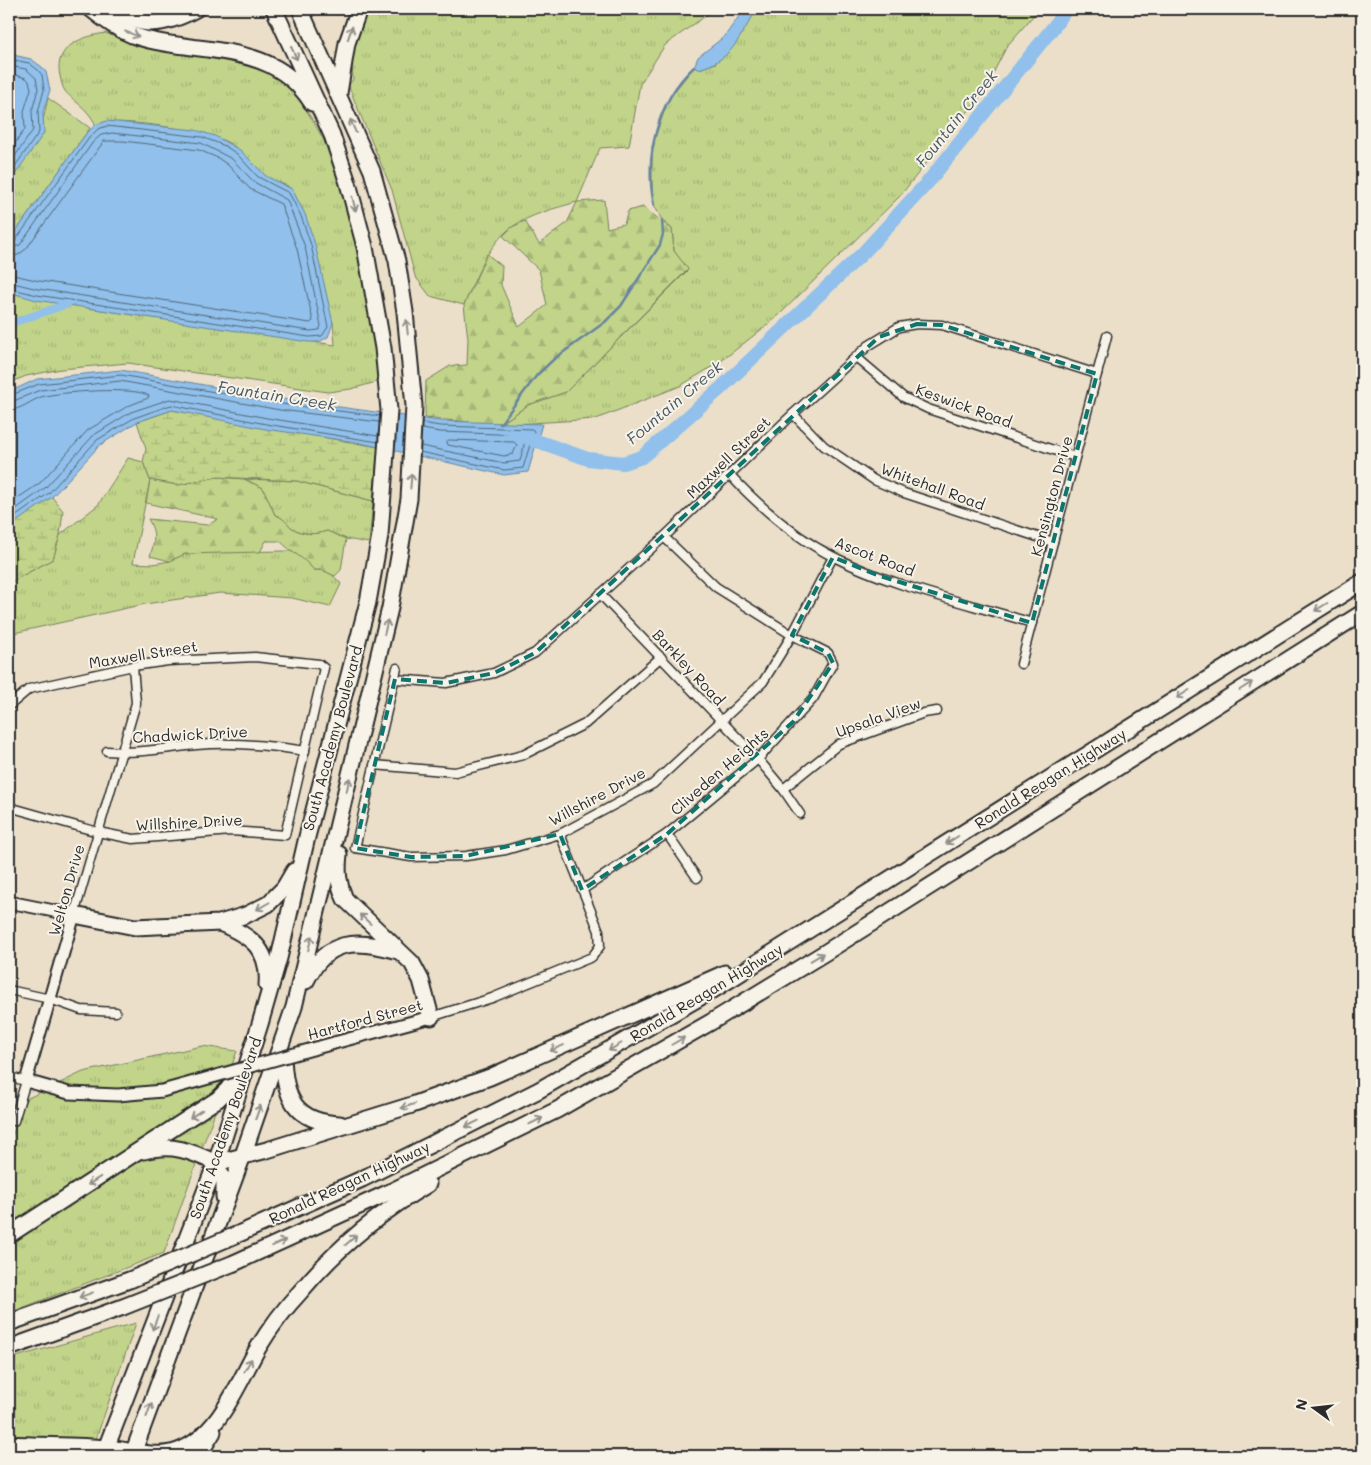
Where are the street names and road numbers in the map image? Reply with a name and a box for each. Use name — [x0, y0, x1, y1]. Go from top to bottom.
street label: Keswick Road — [913, 378, 1015, 432]
street label: Maxwell Street — [682, 412, 774, 502]
street label: Kensington Drive — [1025, 434, 1077, 558]
street label: Whitehall Road — [878, 458, 988, 514]
street label: Ascot Road — [832, 532, 918, 580]
street label: Barkley Road — [649, 625, 729, 709]
street label: Maxwell Street — [87, 636, 199, 672]
street label: South Academy Boulevard — [298, 643, 366, 833]
street label: Upsala View — [833, 692, 923, 742]
street label: Chadwick Drive — [132, 721, 248, 747]
street label: Cliveden Heights — [666, 723, 772, 819]
street label: Ronald Reagan Highway — [971, 723, 1130, 833]
street label: Willshire Drive — [545, 762, 649, 830]
street label: Willshire Drive — [135, 809, 243, 835]
street label: Welton Drive — [43, 842, 89, 938]
street label: Ronald Reagan Highway — [626, 938, 786, 1046]
street label: Hartford Street — [305, 994, 425, 1044]
street label: South Academy Boulevard — [184, 1034, 266, 1222]
street label: Ronald Reagan Highway — [266, 1136, 433, 1228]

